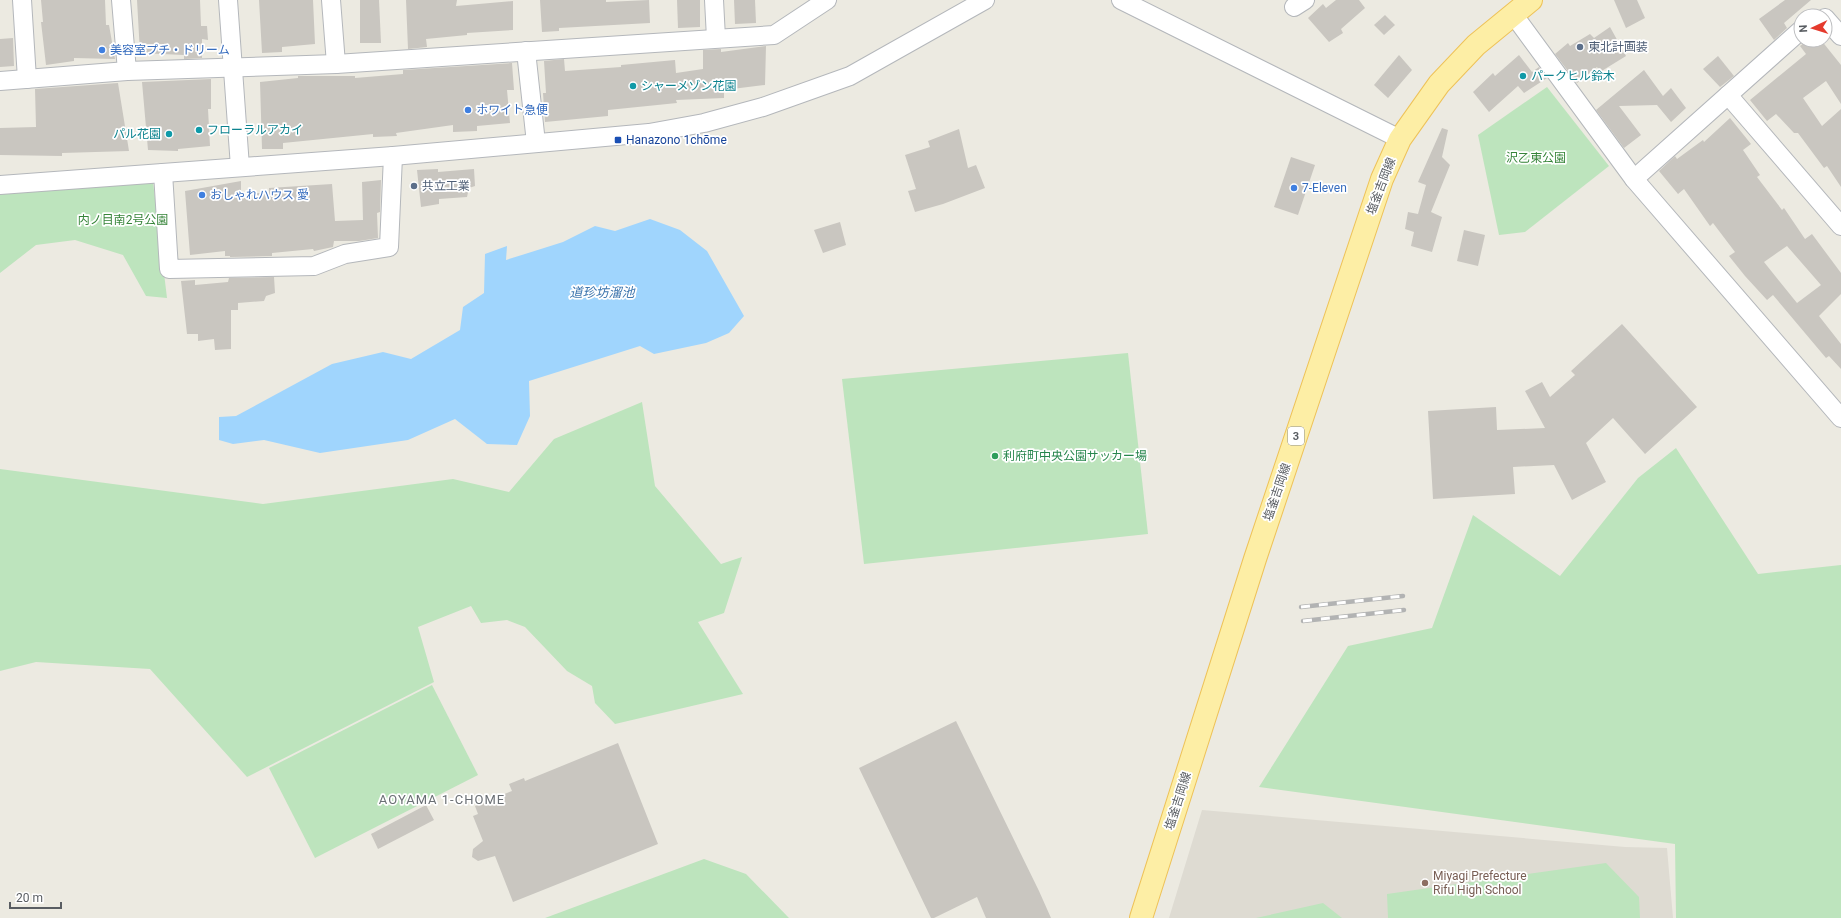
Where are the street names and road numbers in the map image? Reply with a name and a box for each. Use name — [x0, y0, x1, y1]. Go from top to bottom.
street label: 塩釜吉岡線 — [1364, 155, 1398, 217]
road number: 3 — [1288, 427, 1304, 445]
street label: 塩釜吉岡線 — [1261, 461, 1293, 523]
street label: 塩釜吉岡線 — [1162, 770, 1194, 832]

